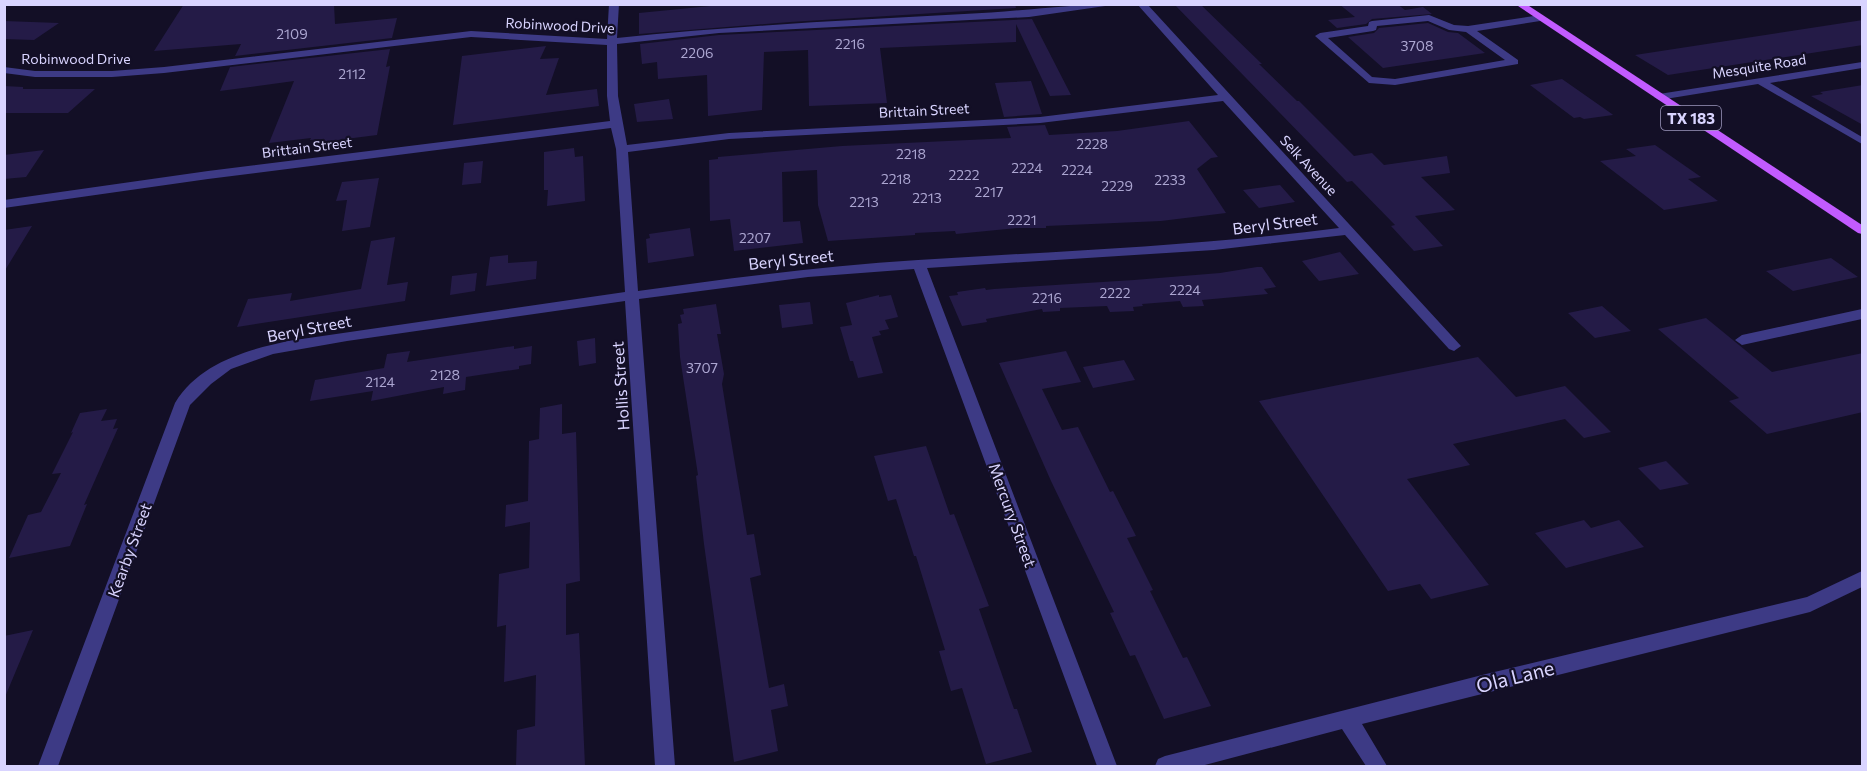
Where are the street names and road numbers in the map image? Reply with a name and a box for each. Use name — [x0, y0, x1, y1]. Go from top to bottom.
street label: Robinwood Drive — [505, 14, 615, 36]
street label: Robinwood Drive — [21, 50, 131, 67]
street label: Mesquite Road — [1711, 50, 1807, 82]
street label: Brittain Street — [878, 99, 970, 121]
road number: TX 183 — [1661, 106, 1721, 130]
street label: Selk Avenue — [1277, 131, 1341, 199]
street label: Brittain Street — [261, 133, 353, 161]
street label: Beryl Street — [1231, 208, 1319, 238]
street label: Beryl Street — [747, 245, 835, 273]
street label: Beryl Street — [265, 310, 353, 346]
street label: Hollis Street — [607, 340, 633, 431]
street label: Mercury Street — [985, 460, 1041, 570]
street label: Kearby Street — [103, 500, 155, 600]
street label: Ola Lane — [1473, 655, 1557, 697]

